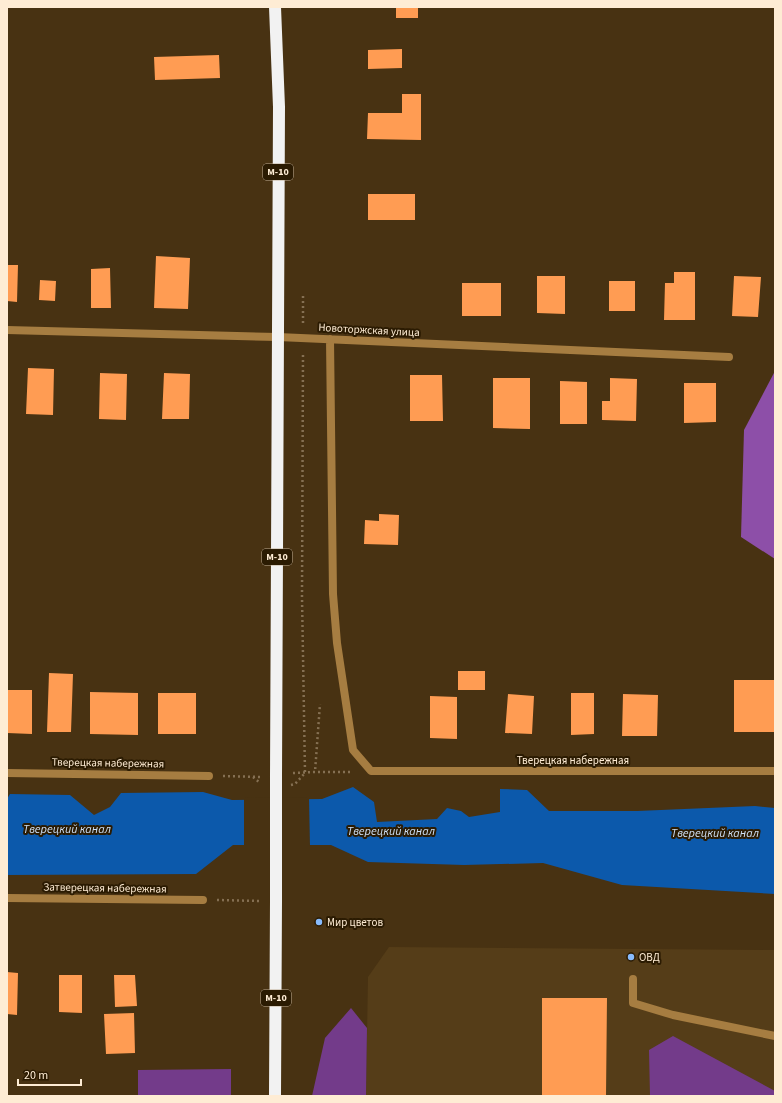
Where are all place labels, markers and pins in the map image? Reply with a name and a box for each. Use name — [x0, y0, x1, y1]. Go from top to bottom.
place label: Мир цветов — [327, 915, 383, 930]
marker: Мир цветов — [314, 917, 324, 927]
place label: ОВД — [639, 950, 660, 965]
marker: ОВД — [626, 952, 636, 962]

